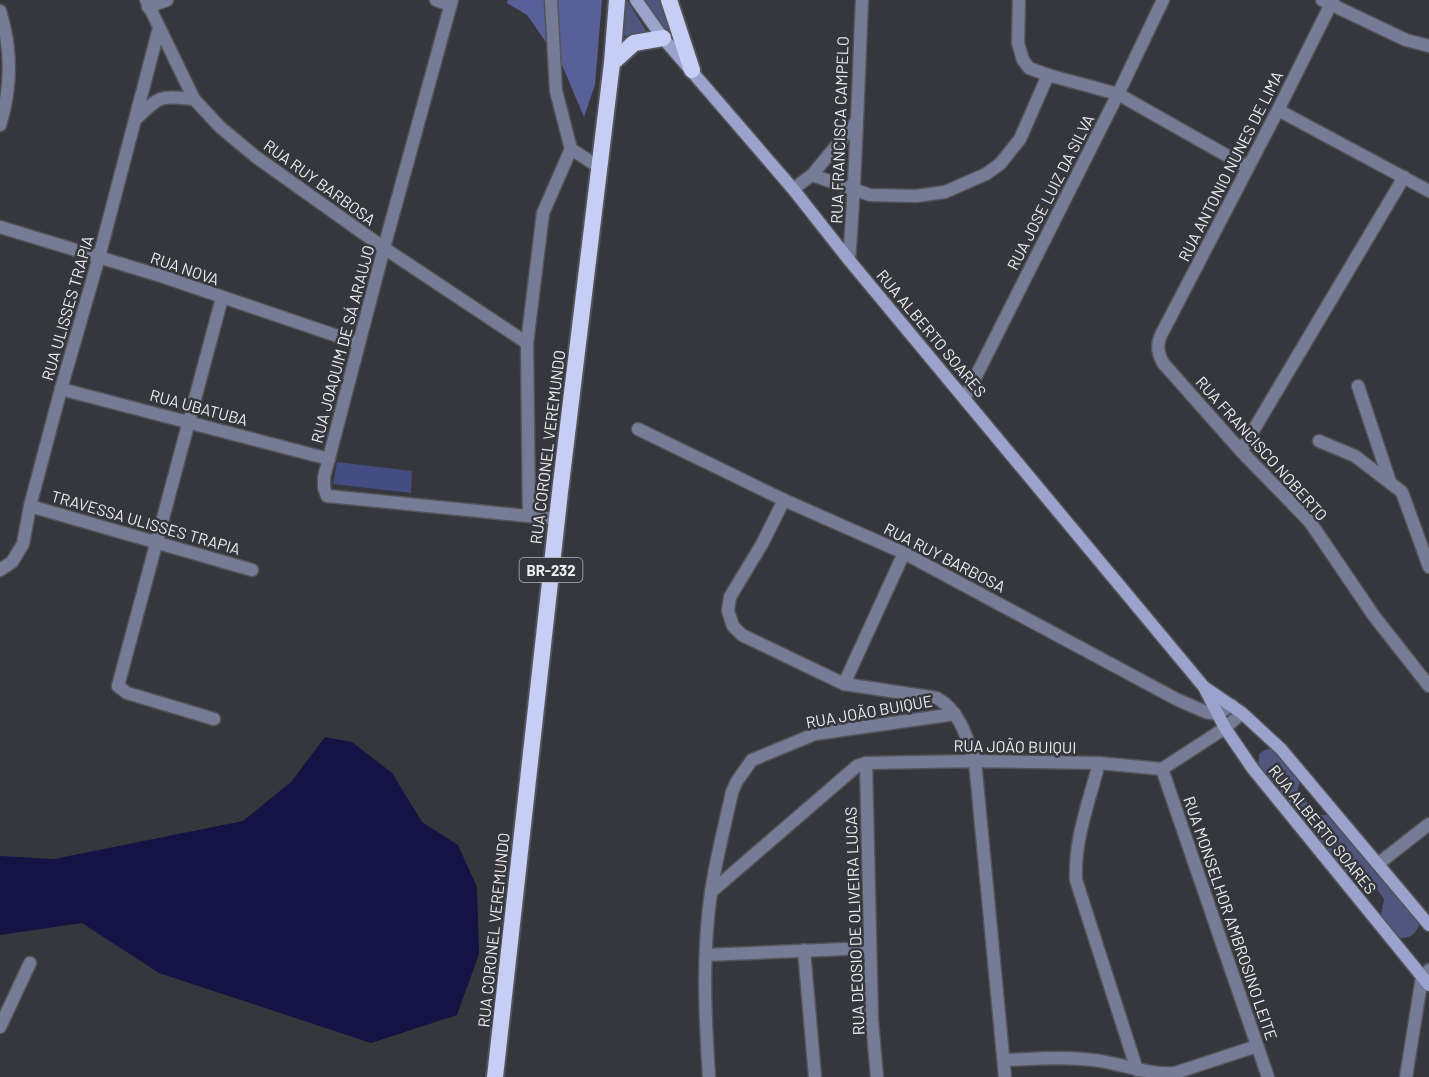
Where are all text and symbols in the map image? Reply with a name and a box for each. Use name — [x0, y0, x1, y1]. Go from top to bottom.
street label: RUA FRANCISCA CAMPELO — [826, 36, 852, 224]
street label: RUA ANTONIO NUNES DE LIMA — [1174, 67, 1286, 264]
street label: RUA JOSE LUIZ DA SILVA — [1003, 111, 1098, 273]
street label: RUA RUY BARBOSA — [260, 135, 380, 229]
street label: RUA ULISSES TRAPIA — [37, 233, 97, 383]
street label: RUA JOAQUIM DE SÁ ARAUJO — [306, 243, 378, 445]
street label: RUA NOVA — [148, 247, 222, 289]
street label: RUA ALBERTO SOARES — [873, 265, 991, 401]
street label: RUA CORONEL VEREMUNDO — [526, 349, 568, 545]
street label: RUA FRANCISCO NOBERTO — [1192, 372, 1332, 524]
street label: RUA UBATUBA — [148, 385, 250, 429]
street label: TRAVESSA ULISSES TRAPIA — [49, 486, 243, 558]
street label: RUA RUY BARBOSA — [881, 518, 1009, 596]
road number: BR-232 — [520, 558, 582, 582]
street label: RUA JOÃO BUIQUE — [804, 690, 934, 732]
street label: RUA JOÃO BUIQUI — [953, 735, 1077, 757]
street label: RUA ALBERTO SOARES — [1265, 761, 1381, 897]
street label: RUA MONSELHOR AMBROSINO LEITE — [1180, 794, 1282, 1042]
street label: RUA DEOSIO DE OLIVEIRA LUCAS — [841, 806, 867, 1036]
street label: RUA CORONEL VEREMUNDO — [473, 832, 513, 1028]

